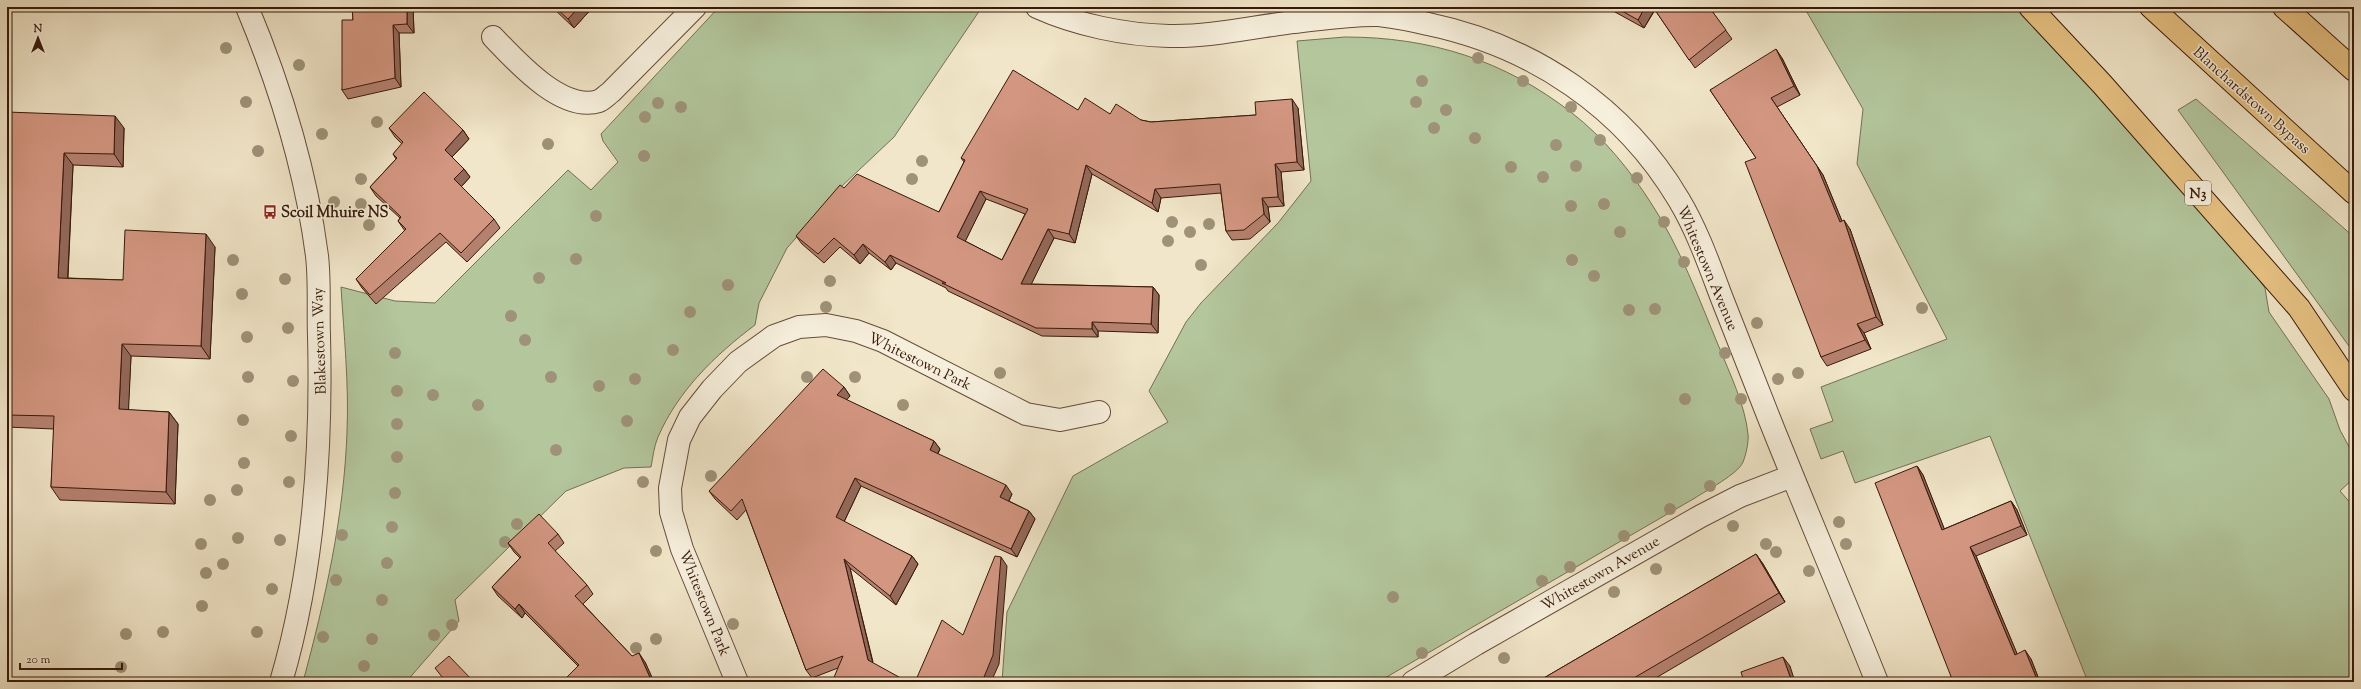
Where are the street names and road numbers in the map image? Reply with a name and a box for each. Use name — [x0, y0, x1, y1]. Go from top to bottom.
street label: Blanchardstown Bypass — [2188, 43, 2314, 160]
road number: N3 — [2185, 181, 2211, 205]
street label: Whitestown Avenue — [1671, 203, 1742, 334]
street label: Blakestown Way — [308, 286, 333, 395]
street label: Whitestown Park — [864, 328, 975, 396]
street label: Whitestown Avenue — [1537, 532, 1664, 617]
street label: Whitestown Park — [673, 547, 734, 660]

